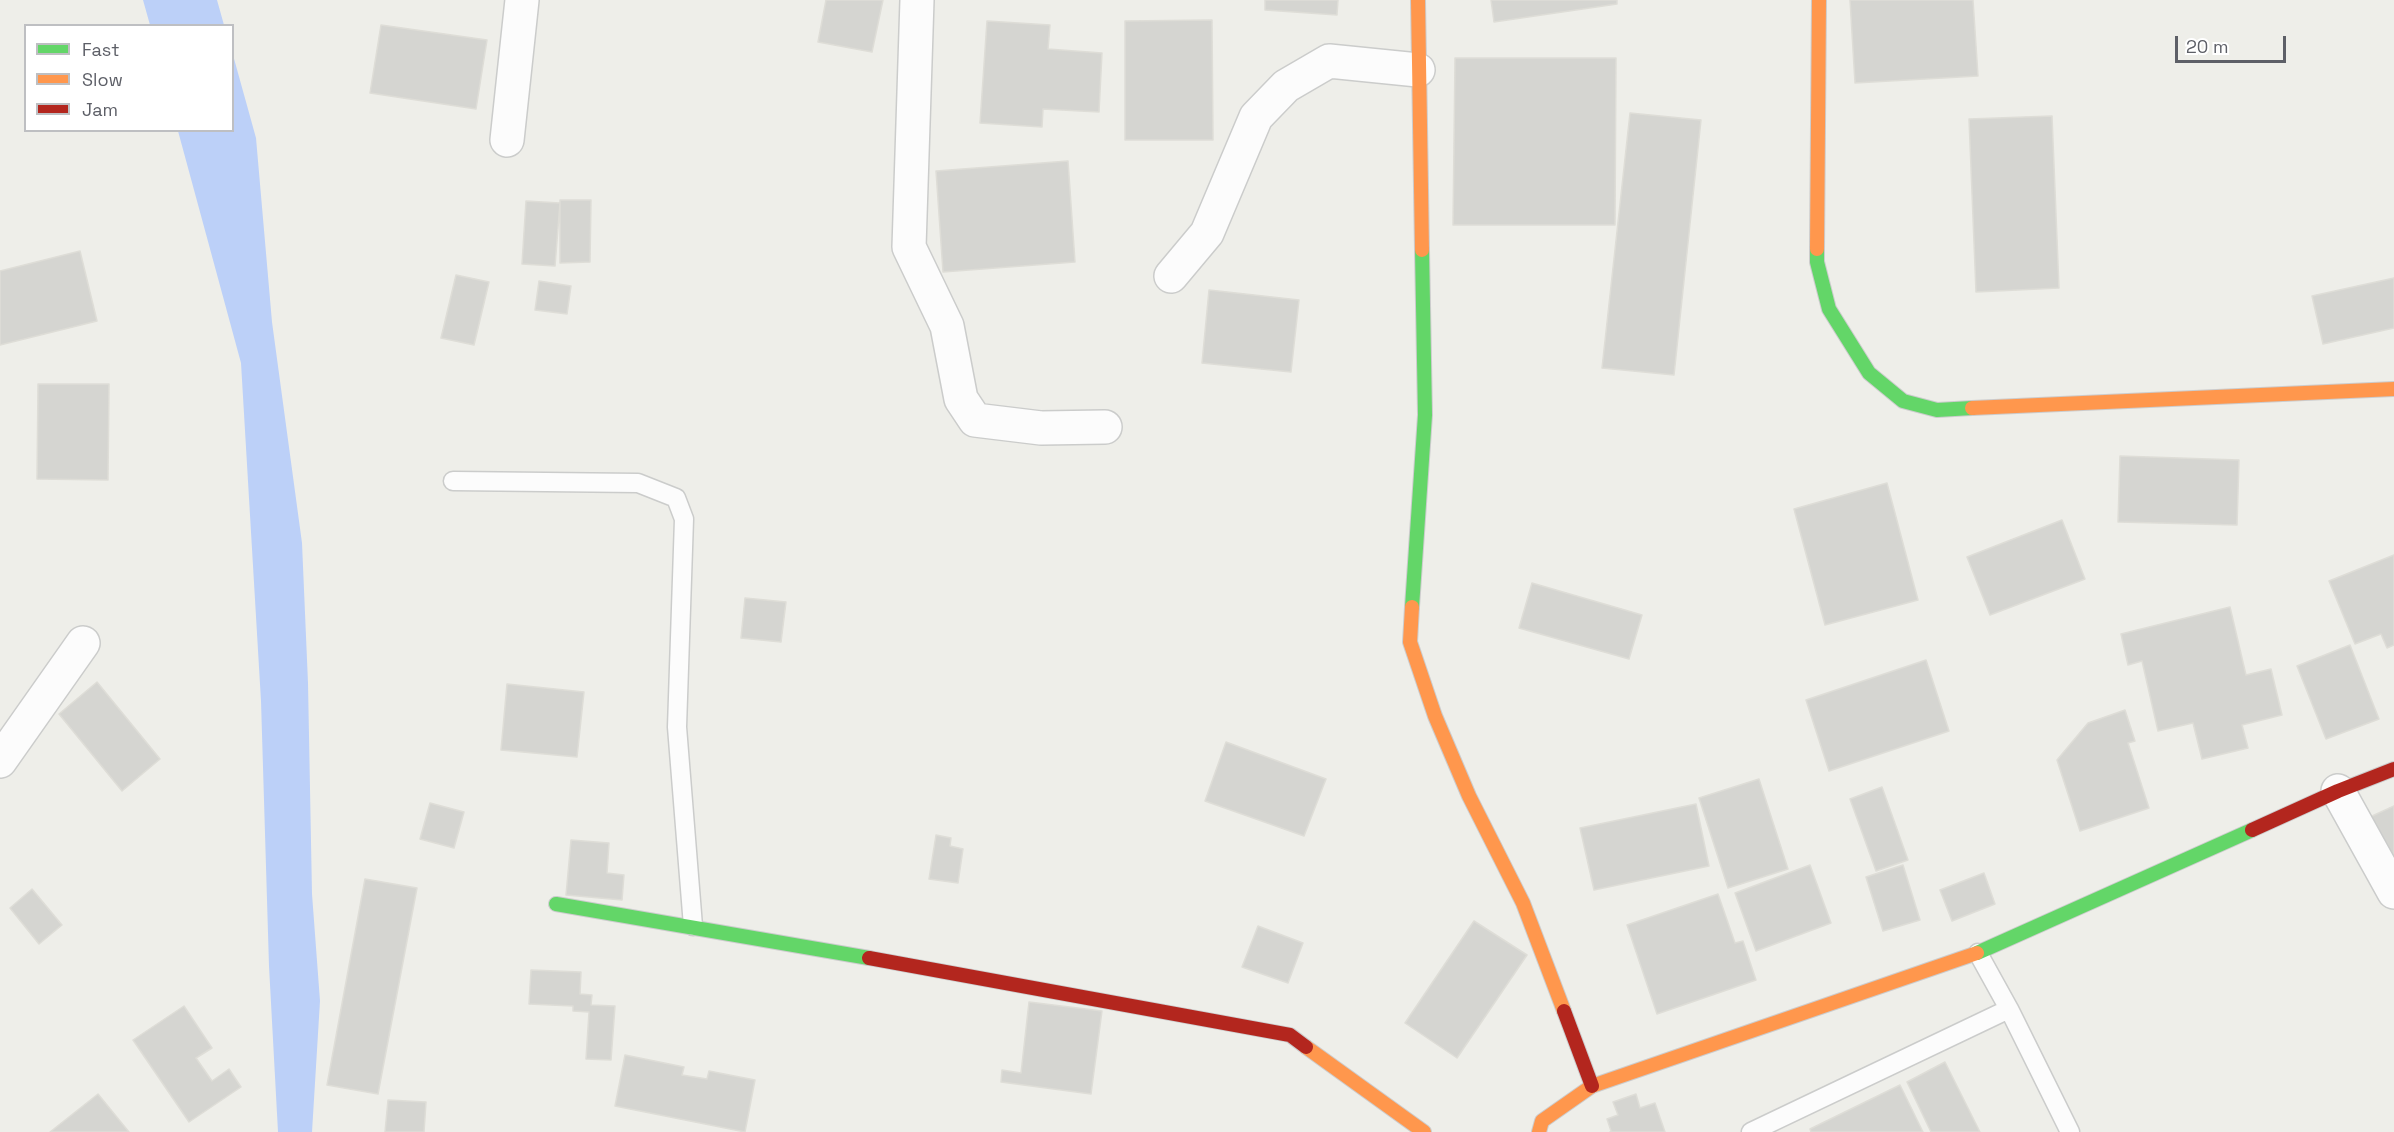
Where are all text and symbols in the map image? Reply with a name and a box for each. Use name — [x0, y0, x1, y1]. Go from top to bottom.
legend — [24, 24, 234, 132]
scale bar — [2178, 24, 2289, 62]
text: 20 m — [2186, 35, 2229, 58]
text: Fast — [82, 38, 119, 61]
text: Slow — [82, 68, 123, 91]
text: Jam — [82, 98, 118, 121]

